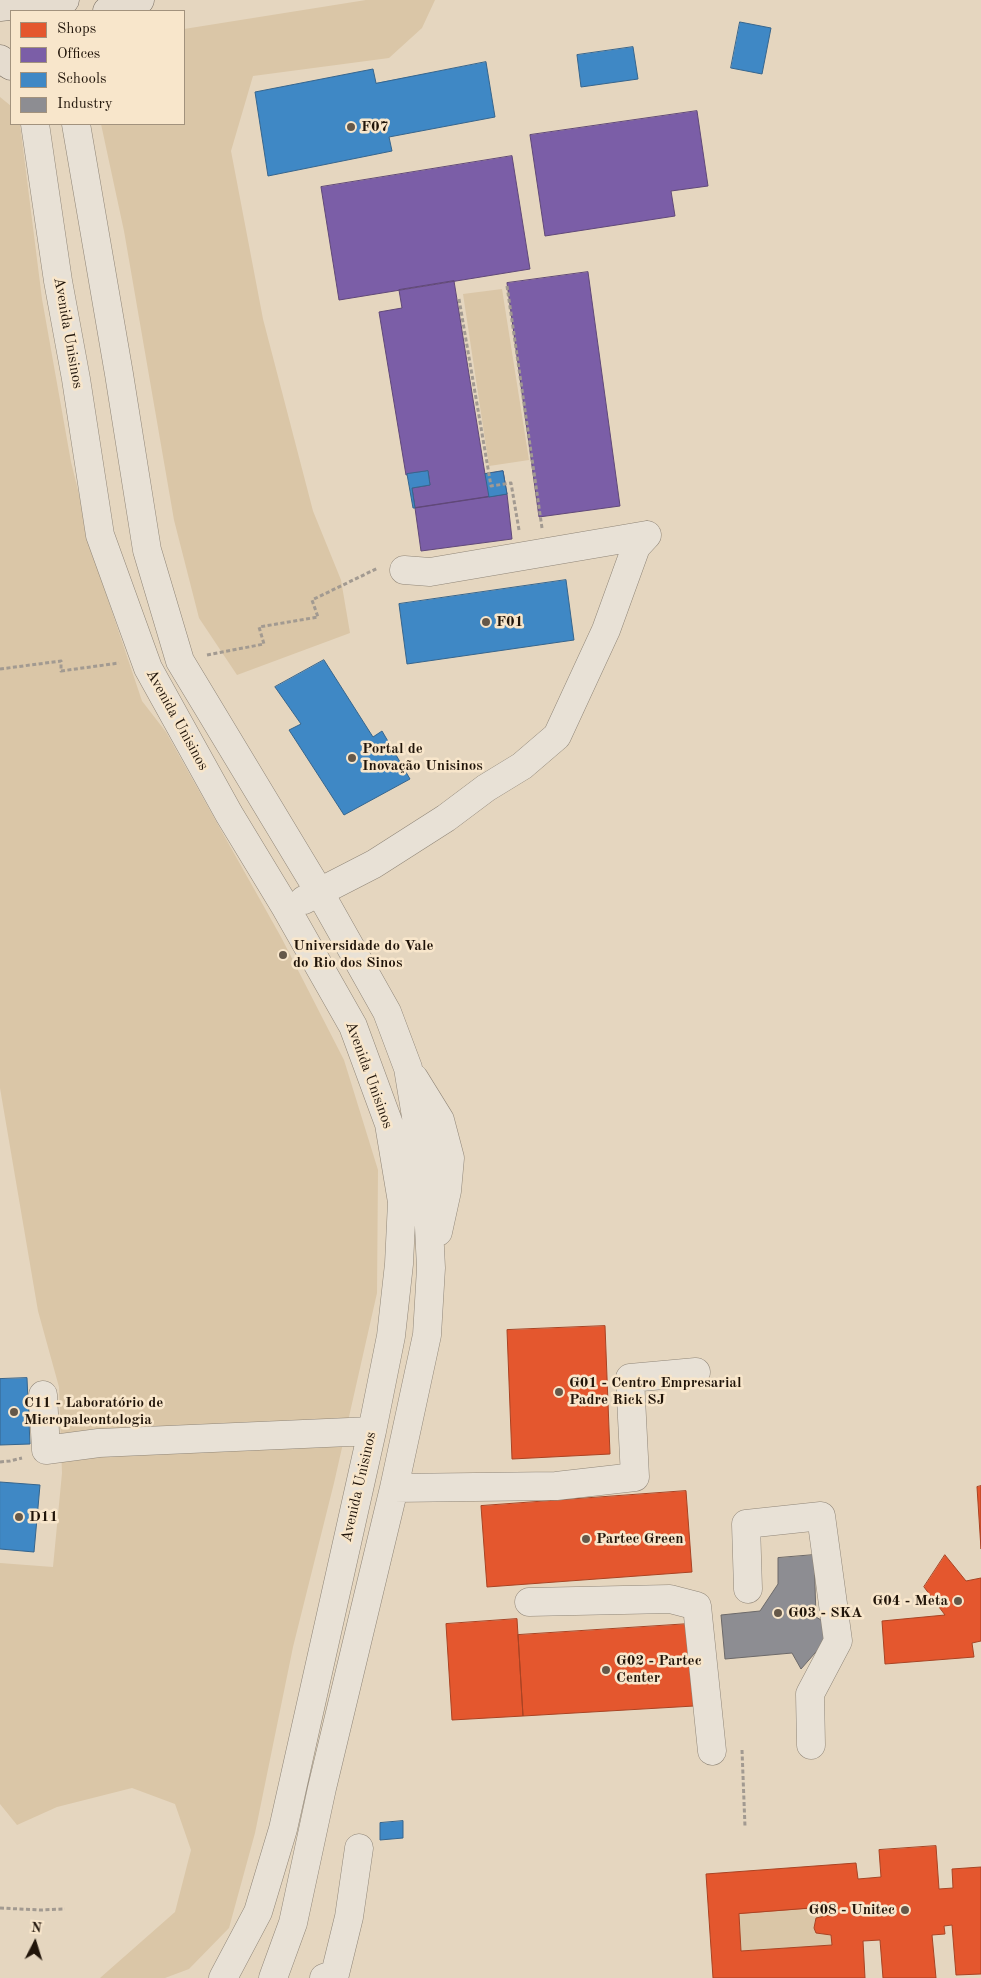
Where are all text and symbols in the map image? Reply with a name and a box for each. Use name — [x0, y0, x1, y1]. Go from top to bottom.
legend — [10, 10, 185, 125]
text: Shops — [57, 22, 96, 37]
text: Offices — [57, 47, 100, 62]
text: Schools — [57, 72, 106, 87]
text: Industry — [57, 97, 113, 112]
place label: F07 — [361, 118, 388, 136]
marker: F07 — [345, 121, 357, 133]
street label: Avenida Unisinos — [49, 276, 87, 390]
place label: F01 — [496, 613, 523, 631]
marker: F01 — [480, 616, 492, 628]
street label: Avenida Unisinos — [142, 666, 212, 774]
place label: Portal de Inovação Unisinos — [362, 740, 483, 775]
marker: Portal de Inovação Unisinos — [346, 752, 358, 764]
place label: Universidade do Vale do Rio dos Sinos — [293, 937, 434, 972]
marker: Universidade do Vale do Rio dos Sinos — [277, 949, 289, 961]
street label: Avenida Unisinos — [341, 1019, 397, 1131]
place label: G01 - Centro Empresarial Padre Rick SJ — [569, 1374, 742, 1409]
marker: G01 - Centro Empresarial Padre Rick SJ — [553, 1386, 565, 1398]
place label: C11 - Laboratório de Micropaleontologia — [24, 1394, 163, 1429]
marker: C11 - Laboratório de Micropaleontologia — [8, 1406, 20, 1418]
street label: Avenida Unisinos — [338, 1430, 380, 1544]
place label: D11 — [29, 1508, 58, 1526]
marker: D11 — [13, 1511, 25, 1523]
place label: Partec Green — [596, 1530, 684, 1548]
marker: Partec Green — [580, 1533, 592, 1545]
place label: G04 - Meta — [872, 1592, 948, 1610]
marker: G04 - Meta — [952, 1595, 964, 1607]
place label: G03 - SKA — [788, 1604, 862, 1622]
marker: G03 - SKA — [772, 1607, 784, 1619]
place label: G02 - Partec Center — [616, 1652, 702, 1687]
marker: G02 - Partec Center — [600, 1664, 612, 1676]
place label: G08 - Unitec — [809, 1901, 895, 1919]
marker: G08 - Unitec — [899, 1904, 911, 1916]
north arrow — [10, 1918, 60, 1968]
text: N — [30, 1921, 42, 1935]

